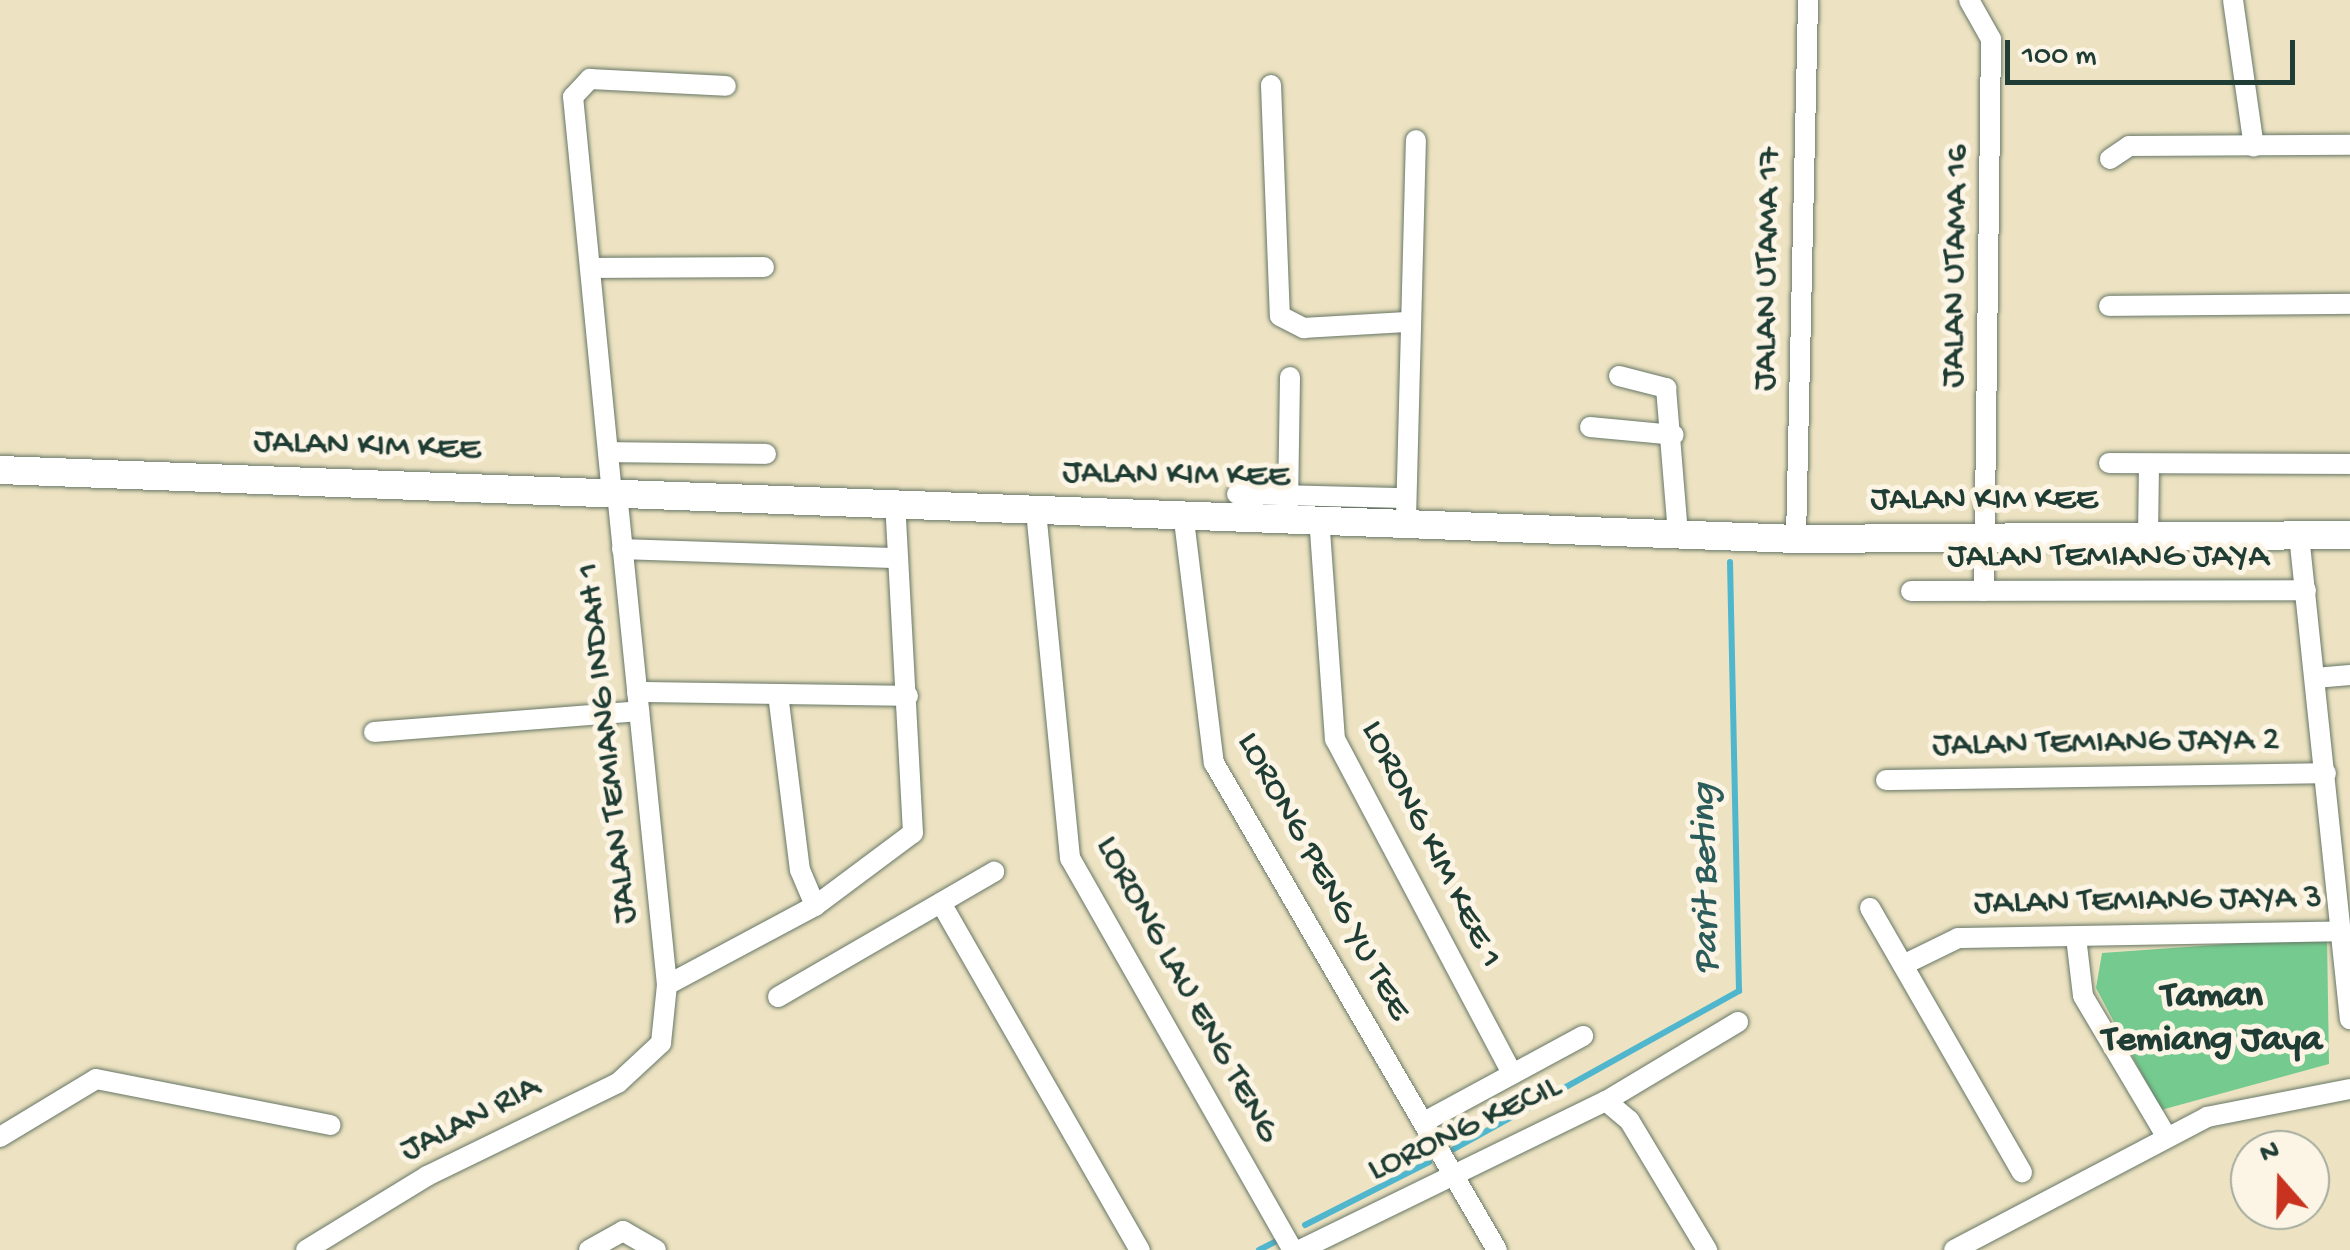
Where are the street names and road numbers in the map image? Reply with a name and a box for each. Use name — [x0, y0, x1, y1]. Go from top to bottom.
street label: JALAN UTAMA 16 — [1934, 144, 1980, 388]
street label: JALAN UTAMA 17 — [1746, 147, 1792, 391]
street label: JALAN KIM KEE — [253, 422, 481, 472]
street label: JALAN KIM KEE — [1062, 453, 1290, 499]
street label: JALAN KIM KEE — [1871, 480, 2097, 522]
street label: JALAN TEMIANG JAYA — [1947, 537, 2269, 579]
street label: JALAN TEMIANG INDAH 1 — [569, 560, 649, 926]
street label: LORONG KIM KEE 1 — [1350, 714, 1510, 976]
street label: JALAN TEMIANG JAYA 2 — [1932, 720, 2280, 768]
street label: LORONG PENG YU TEE — [1225, 726, 1419, 1028]
street label: LORONG LAU ENG TENG — [1084, 830, 1288, 1150]
street label: JALAN TEMIANG JAYA 3 — [1974, 878, 2322, 926]
street label: JALAN RIA — [394, 1067, 548, 1173]
street label: LORONG KECIL — [1362, 1067, 1568, 1193]

